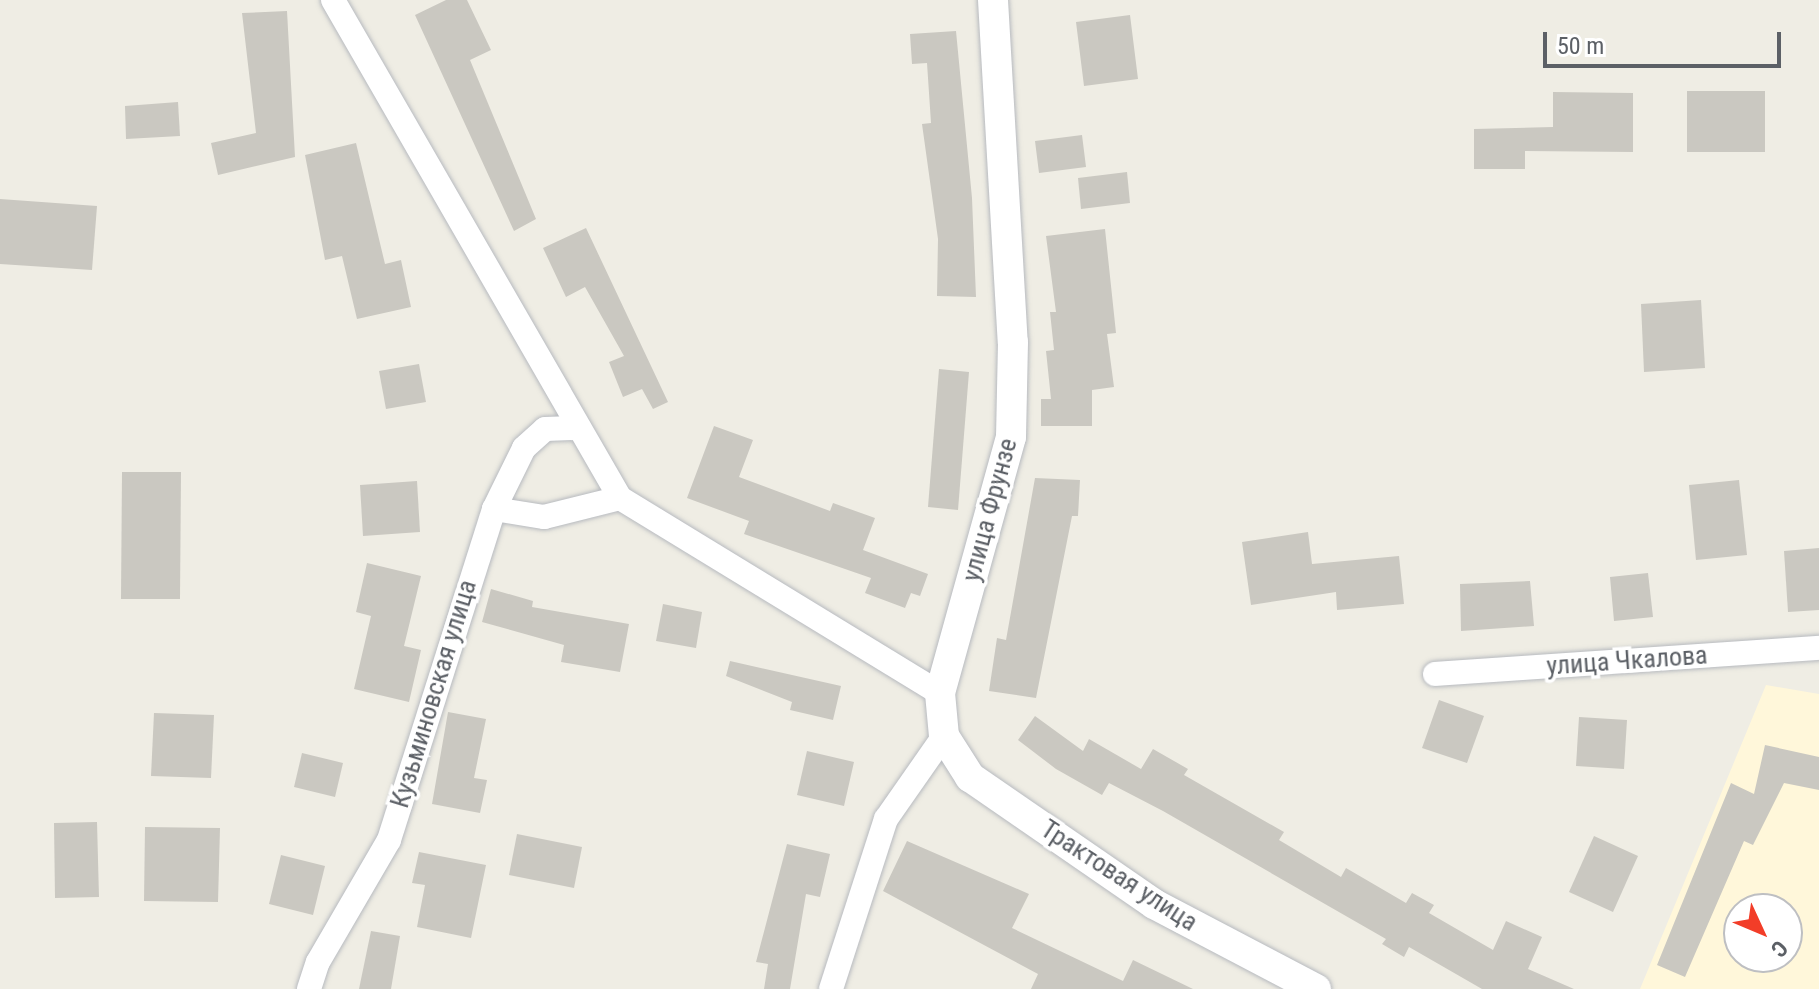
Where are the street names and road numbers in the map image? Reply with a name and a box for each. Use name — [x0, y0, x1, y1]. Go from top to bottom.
street label: улица Фрунзе — [956, 435, 1024, 585]
street label: Кузьминовская улица — [384, 576, 484, 812]
street label: улица Чкалова — [1545, 640, 1709, 682]
street label: Трактовая улица — [1035, 814, 1203, 938]

